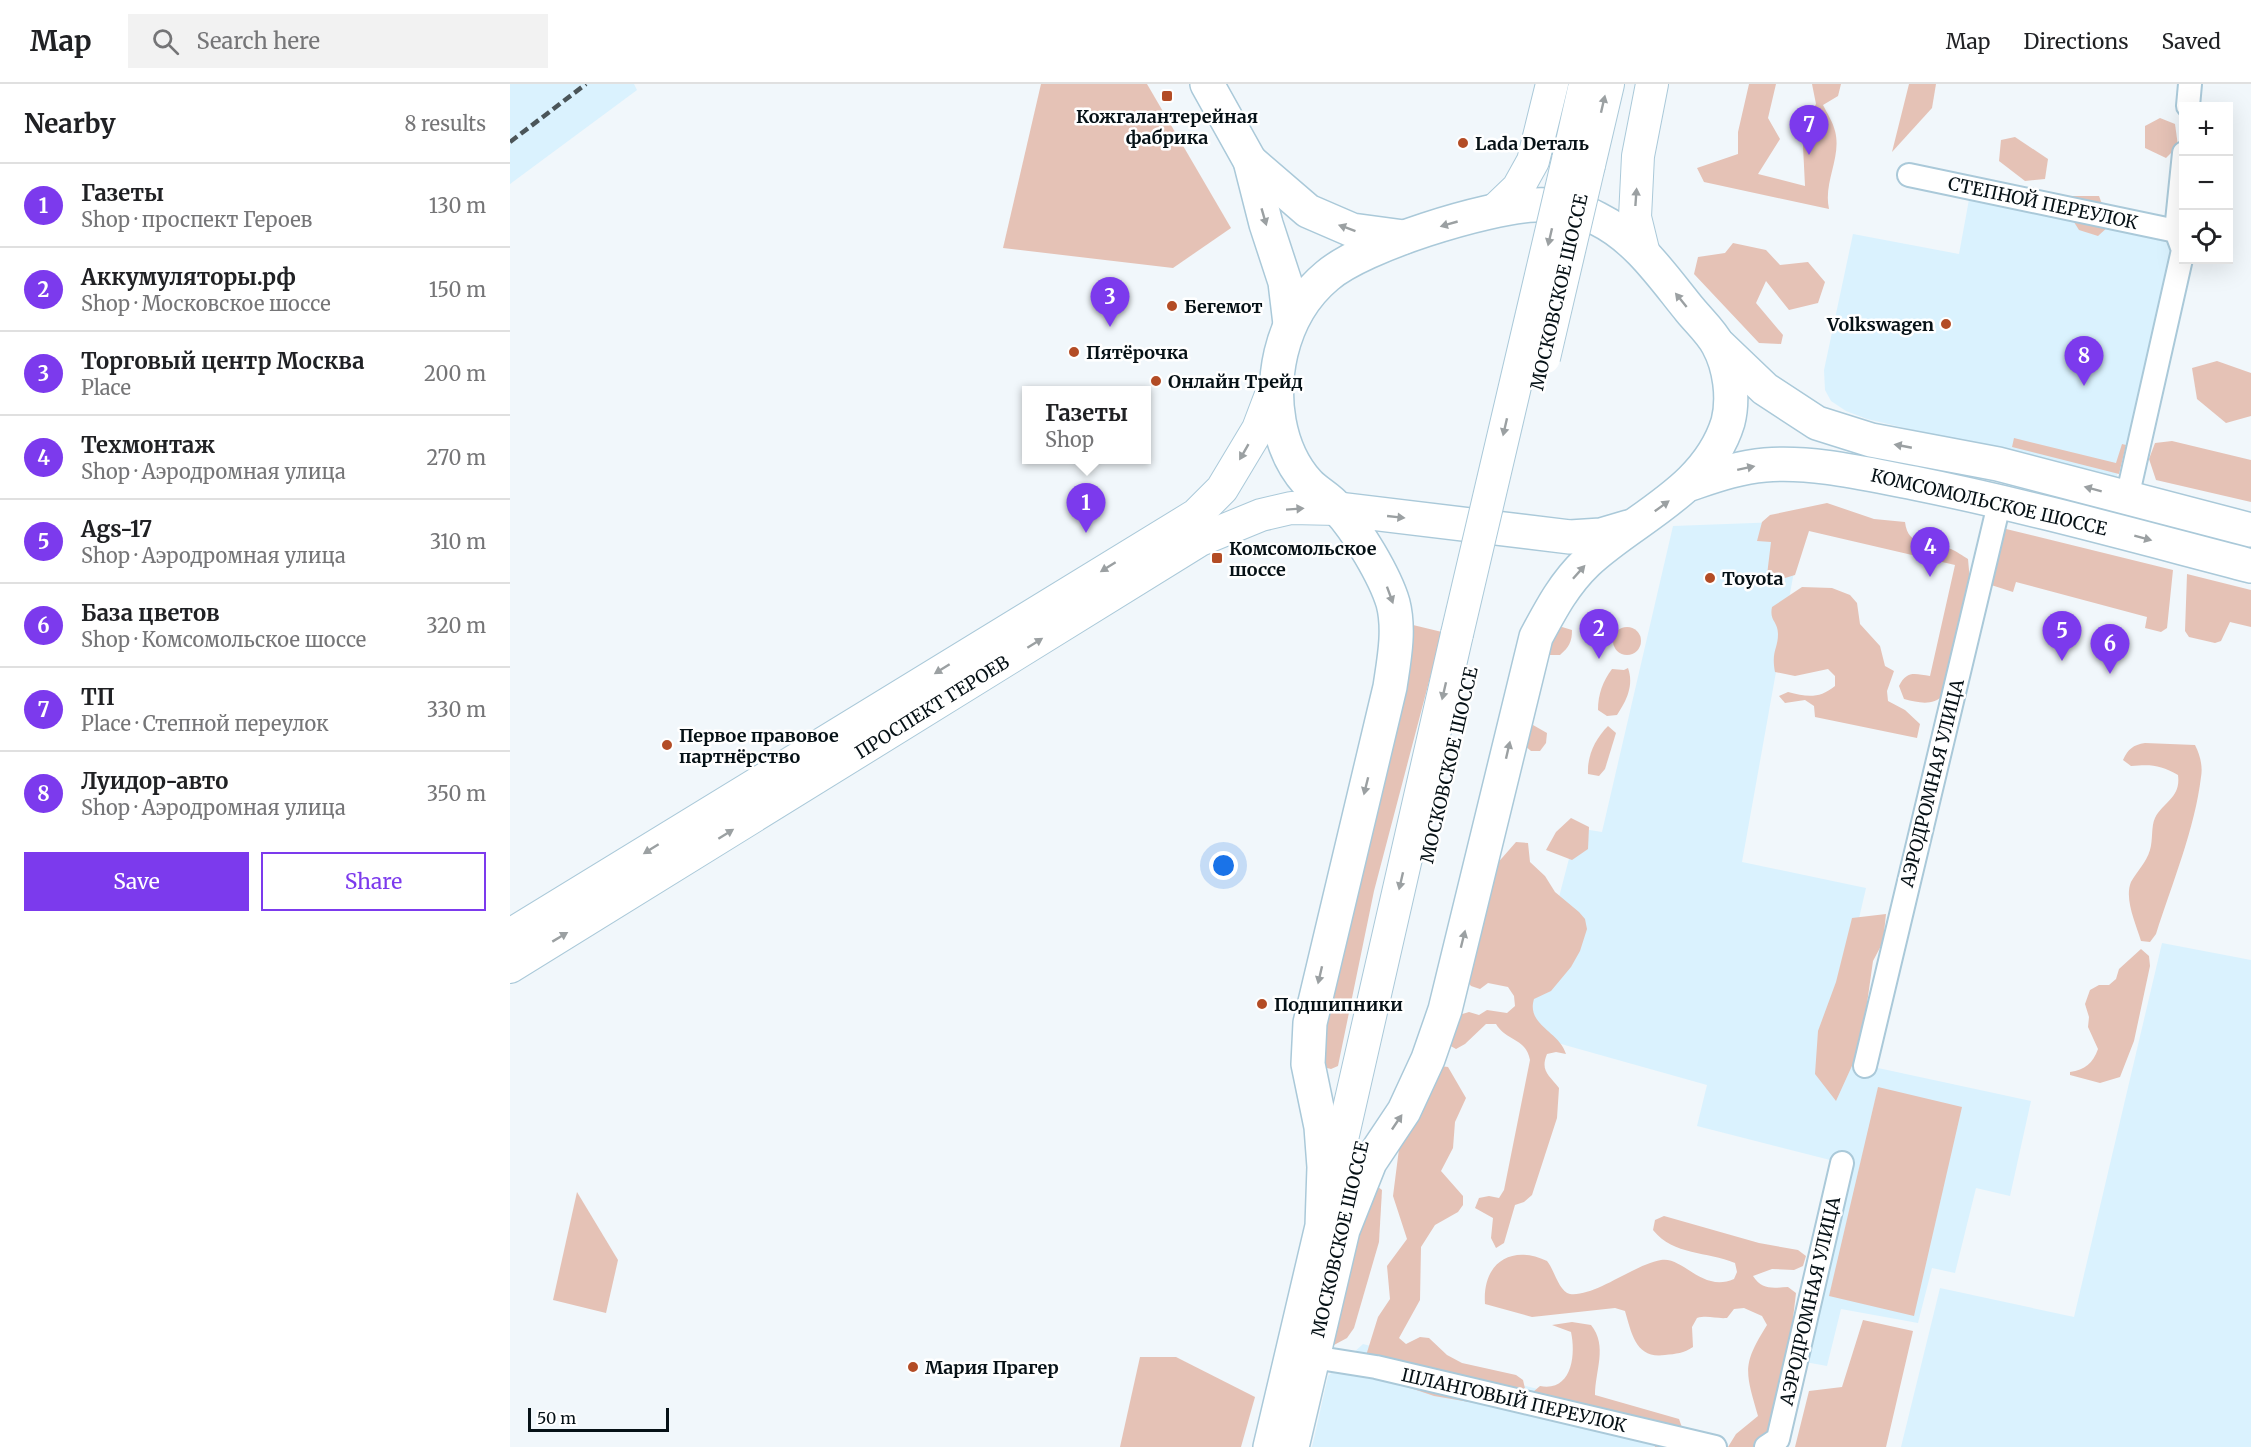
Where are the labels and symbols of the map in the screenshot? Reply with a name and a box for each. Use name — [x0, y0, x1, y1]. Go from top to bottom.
marker: Кожгалантерейная фабрика — [1160, 89, 1174, 103]
one-way arrow — [1599, 94, 1608, 113]
place label: Кожгалантерейная фабрика — [1076, 105, 1258, 149]
pin: 7 — [1790, 106, 1828, 155]
place label: Lada Dеталь — [1475, 132, 1589, 155]
marker: Lada Dеталь — [1456, 136, 1470, 150]
street label: СТЕПНОЙ ПЕРЕУЛОК — [1946, 172, 2140, 234]
one-way arrow — [1632, 187, 1641, 206]
street label: МОСКОВСКОЕ ШОССЕ — [1525, 191, 1593, 392]
one-way arrow — [1260, 208, 1269, 226]
one-way arrow — [1440, 220, 1458, 230]
one-way arrow — [1337, 222, 1355, 232]
one-way arrow — [1544, 228, 1554, 247]
pin: 3 — [1090, 278, 1130, 327]
one-way arrow — [1675, 292, 1688, 308]
place label: Бегемот — [1184, 295, 1263, 318]
marker: Бегемот — [1165, 299, 1179, 313]
place label: Volkswagen — [1826, 313, 1934, 336]
marker: Volkswagen — [1939, 317, 1953, 331]
pin: 8 — [2064, 336, 2104, 386]
place label: Пятёрочка — [1086, 341, 1188, 364]
marker: Пятёрочка — [1067, 345, 1081, 359]
place label: Онлайн Трейд — [1168, 370, 1303, 393]
marker: Онлайн Трейд — [1149, 374, 1163, 388]
one-way arrow — [1500, 418, 1510, 436]
one-way arrow — [1893, 441, 1912, 450]
one-way arrow — [1239, 444, 1250, 460]
one-way arrow — [1737, 463, 1756, 472]
street label: КОМСОМОЛЬСКОЕ ШОССЕ — [1869, 464, 2110, 541]
one-way arrow — [2084, 483, 2102, 493]
pin: 1 — [1066, 484, 1106, 533]
one-way arrow — [1654, 500, 1670, 512]
one-way arrow — [1285, 504, 1304, 514]
one-way arrow — [1387, 512, 1406, 522]
pin: 4 — [1910, 528, 1950, 577]
one-way arrow — [2134, 533, 2152, 543]
place label: Комсомольское шоссе — [1229, 537, 1377, 581]
marker: Комсомольское шоссе — [1210, 551, 1224, 565]
one-way arrow — [1100, 561, 1116, 572]
one-way arrow — [1572, 564, 1586, 579]
place label: Toyota — [1722, 567, 1784, 590]
marker: Toyota — [1703, 571, 1717, 585]
one-way arrow — [1385, 586, 1395, 604]
pin: 2 — [1580, 610, 1618, 659]
pin: 5 — [2042, 612, 2082, 661]
pin: 6 — [2090, 624, 2130, 674]
one-way arrow — [1027, 638, 1043, 649]
street label: ПРОСПЕКТ ГЕРОЕВ — [851, 650, 1013, 764]
one-way arrow — [934, 664, 950, 675]
street label: МОСКОВСКОЕ ШОССЕ — [1415, 664, 1483, 865]
street label: АЭРОДРОМНАЯ УЛИЦА — [1895, 676, 1969, 890]
one-way arrow — [1439, 682, 1449, 700]
place label: Первое правовое партнёрство — [679, 724, 839, 768]
marker: Первое правовое партнёрство — [660, 738, 674, 752]
one-way arrow — [1504, 740, 1514, 759]
one-way arrow — [1360, 776, 1370, 795]
one-way arrow — [718, 829, 734, 840]
one-way arrow — [643, 843, 659, 854]
your location — [1209, 851, 1238, 880]
one-way arrow — [1395, 872, 1405, 890]
one-way arrow — [1458, 930, 1468, 948]
one-way arrow — [552, 931, 568, 942]
one-way arrow — [1314, 966, 1324, 984]
place label: Подшипники — [1274, 993, 1403, 1016]
marker: Подшипники — [1255, 997, 1269, 1011]
one-way arrow — [1391, 1114, 1403, 1130]
street label: МОСКОВСКОЕ ШОССЕ — [1306, 1138, 1374, 1339]
street label: АЭРОДРОМНАЯ УЛИЦА — [1775, 1194, 1845, 1409]
place label: Мария Прагер — [925, 1356, 1059, 1379]
marker: Мария Прагер — [906, 1360, 920, 1374]
street label: ШЛАНГОВЫЙ ПЕРЕУЛОК — [1399, 1363, 1629, 1437]
scale bar — [528, 1405, 669, 1432]

